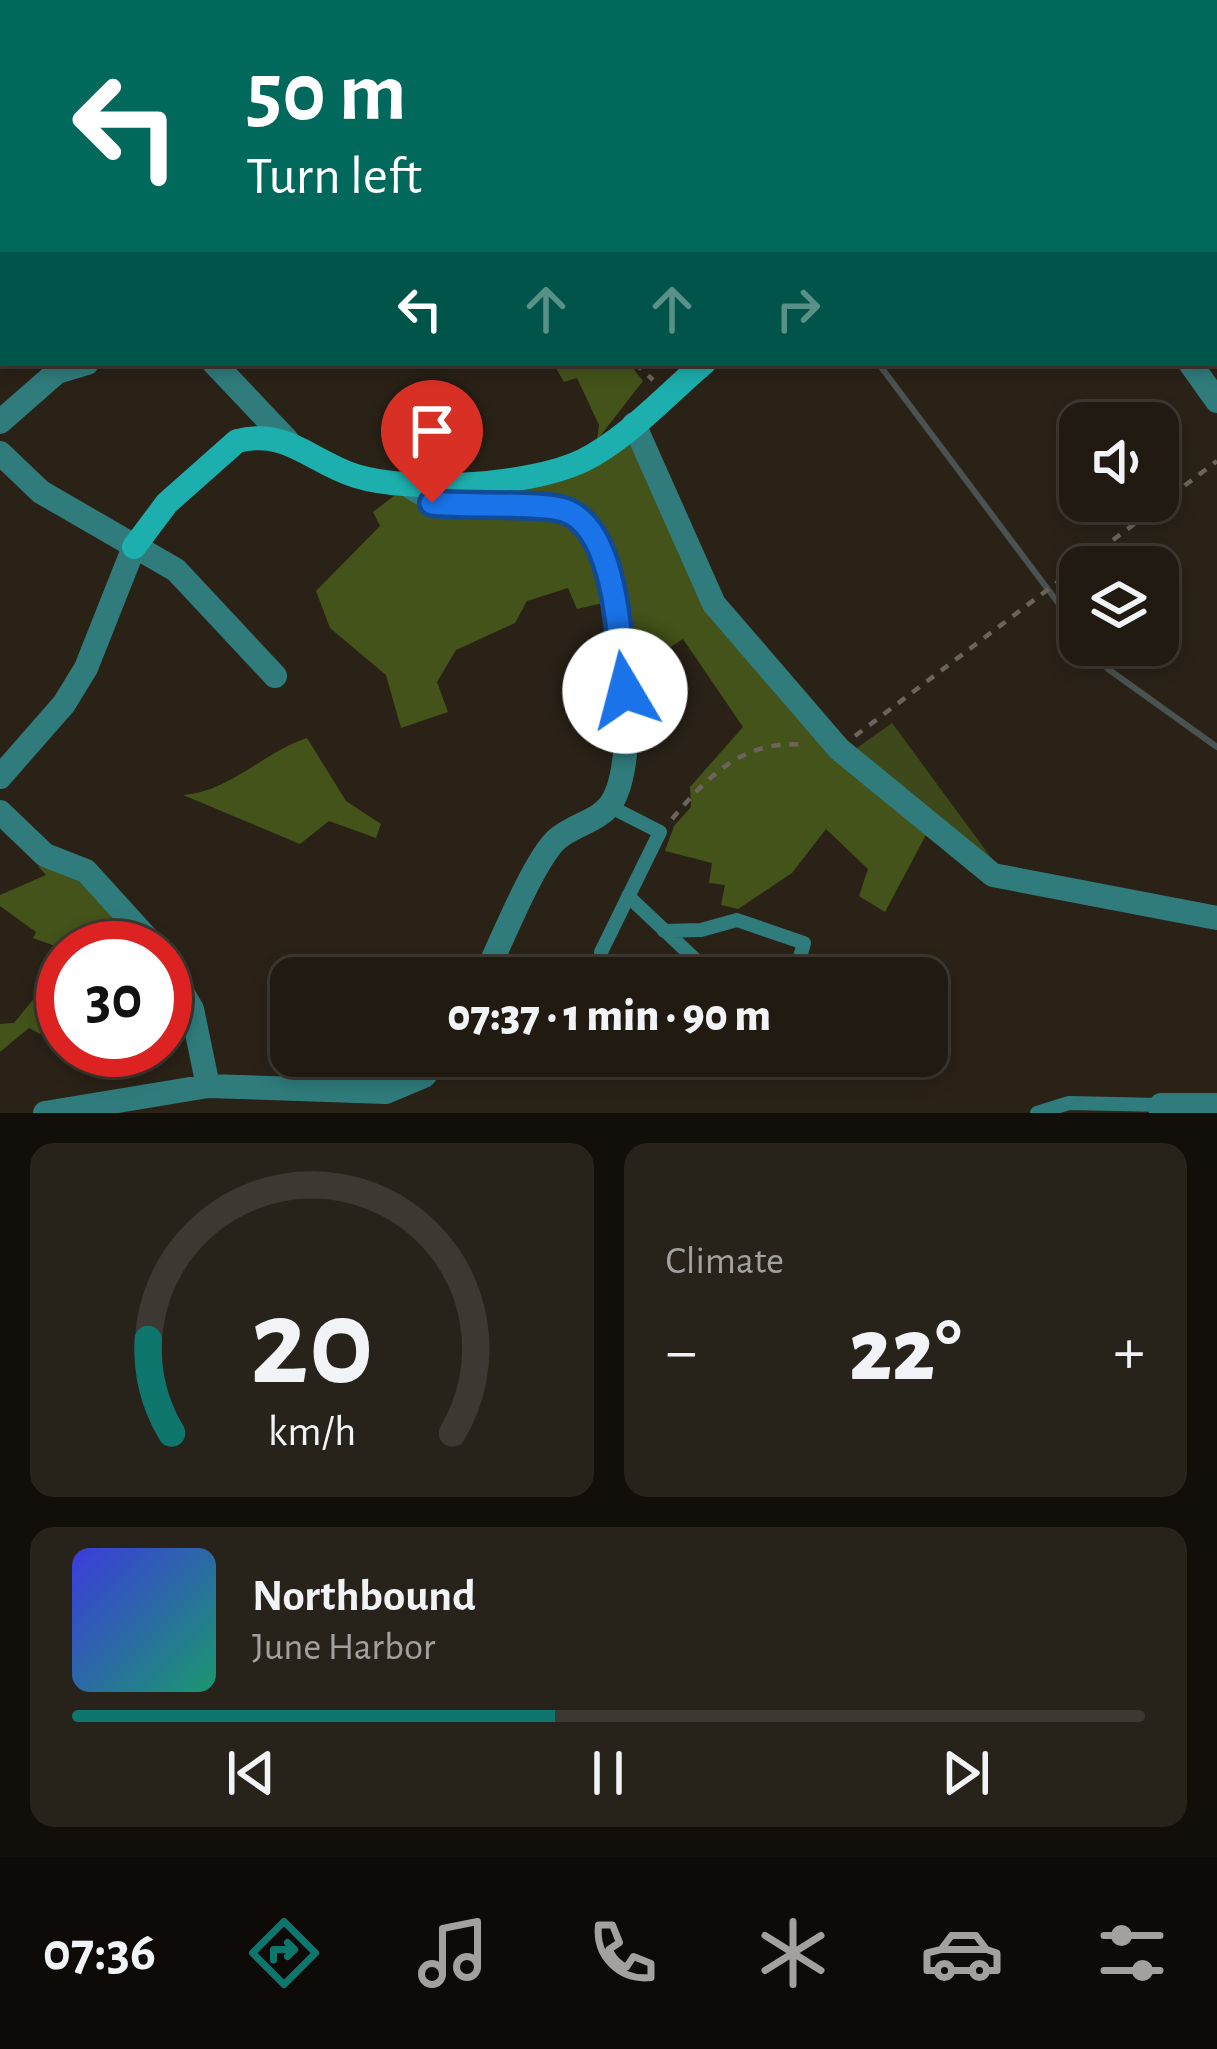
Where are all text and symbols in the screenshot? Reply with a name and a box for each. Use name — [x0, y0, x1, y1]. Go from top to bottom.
icon: left — [48, 48, 204, 204]
text: 50 m — [246, 52, 407, 136]
text: Turn left — [246, 150, 422, 204]
icon: left — [387, 276, 453, 342]
icon: ahead — [513, 276, 579, 342]
icon: ahead — [639, 276, 705, 342]
icon: right — [765, 276, 831, 342]
pin — [381, 380, 483, 503]
icon: arrive — [399, 398, 465, 464]
map controls — [1059, 402, 1179, 666]
button: sound — [1059, 402, 1179, 522]
button: layers — [1059, 546, 1179, 666]
position arrow — [562, 628, 688, 754]
speed limit sign: 30 — [36, 921, 192, 1077]
text: 07:37 · 1 min · 90 m — [447, 994, 771, 1039]
text: Climate — [666, 1242, 784, 1281]
text: 20 — [250, 1282, 374, 1407]
text: 22° — [849, 1307, 962, 1397]
text: − — [666, 1319, 697, 1385]
text: + — [1113, 1319, 1145, 1385]
text: km/h — [268, 1411, 356, 1454]
text: Northbound — [252, 1574, 476, 1619]
text: June Harbor — [252, 1628, 435, 1667]
icon: previous — [218, 1740, 284, 1806]
icon: pause — [575, 1740, 641, 1806]
icon: next — [933, 1740, 999, 1806]
icon: directions — [242, 1911, 326, 1995]
icon: music — [411, 1911, 495, 1995]
icon: phone — [581, 1911, 665, 1995]
icon: climate — [751, 1911, 835, 1995]
icon: car — [920, 1911, 1004, 1995]
icon: filters — [1090, 1911, 1174, 1995]
text: 07:36 — [43, 1926, 156, 1980]

